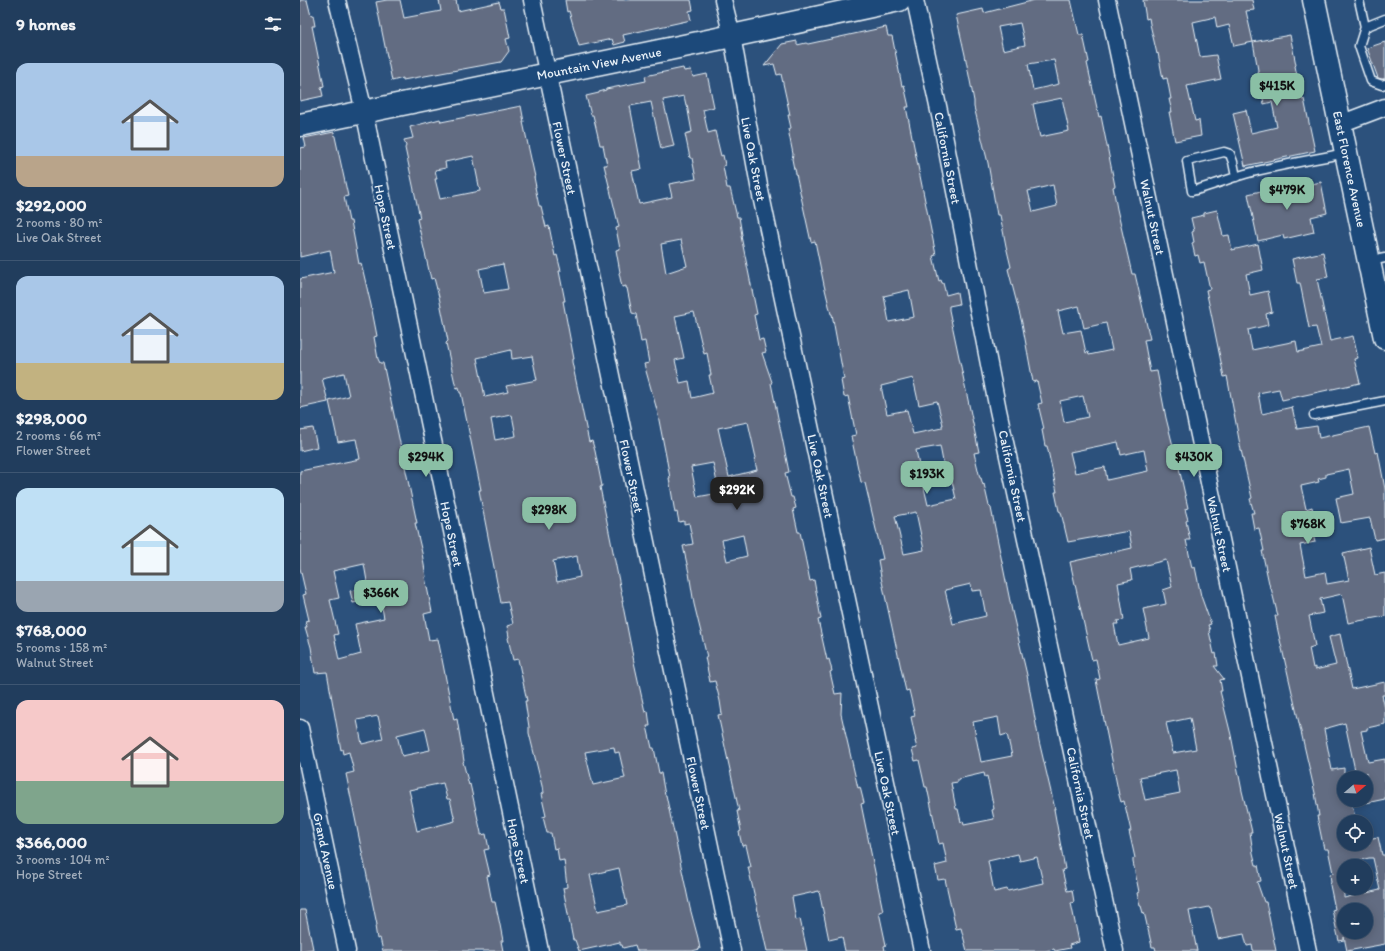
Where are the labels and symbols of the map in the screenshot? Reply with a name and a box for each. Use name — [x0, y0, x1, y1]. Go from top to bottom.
street label: Mountain View Avenue — [535, 44, 663, 83]
pin: $415K — [1249, 73, 1305, 107]
street label: East Florence Avenue — [1330, 109, 1369, 229]
street label: California Street — [931, 111, 964, 206]
street label: Live Oak Street — [738, 116, 769, 203]
street label: Flower Street — [549, 120, 580, 196]
pin: $479K — [1259, 177, 1315, 211]
street label: Walnut Street — [1137, 178, 1168, 257]
street label: Hope Street — [371, 183, 400, 251]
street label: California Street — [995, 429, 1030, 523]
street label: Live Oak Street — [804, 433, 837, 520]
street label: Flower Street — [616, 438, 647, 514]
pin: $294K — [398, 444, 454, 478]
pin: $430K — [1166, 444, 1222, 478]
pin: $193K — [899, 461, 955, 495]
pin: $292K — [709, 477, 765, 511]
street label: Walnut Street — [1204, 495, 1235, 574]
pin: $298K — [521, 497, 577, 531]
street label: Hope Street — [437, 500, 466, 568]
pin: $768K — [1280, 511, 1336, 545]
pin: $366K — [353, 580, 409, 614]
street label: California Street — [1063, 746, 1098, 840]
street label: Live Oak Street — [871, 750, 904, 837]
street label: Flower Street — [683, 755, 714, 831]
north arrow — [1337, 771, 1373, 807]
street label: Grand Avenue — [310, 811, 341, 891]
street label: Walnut Street — [1271, 812, 1302, 891]
street label: Hope Street — [504, 817, 533, 885]

